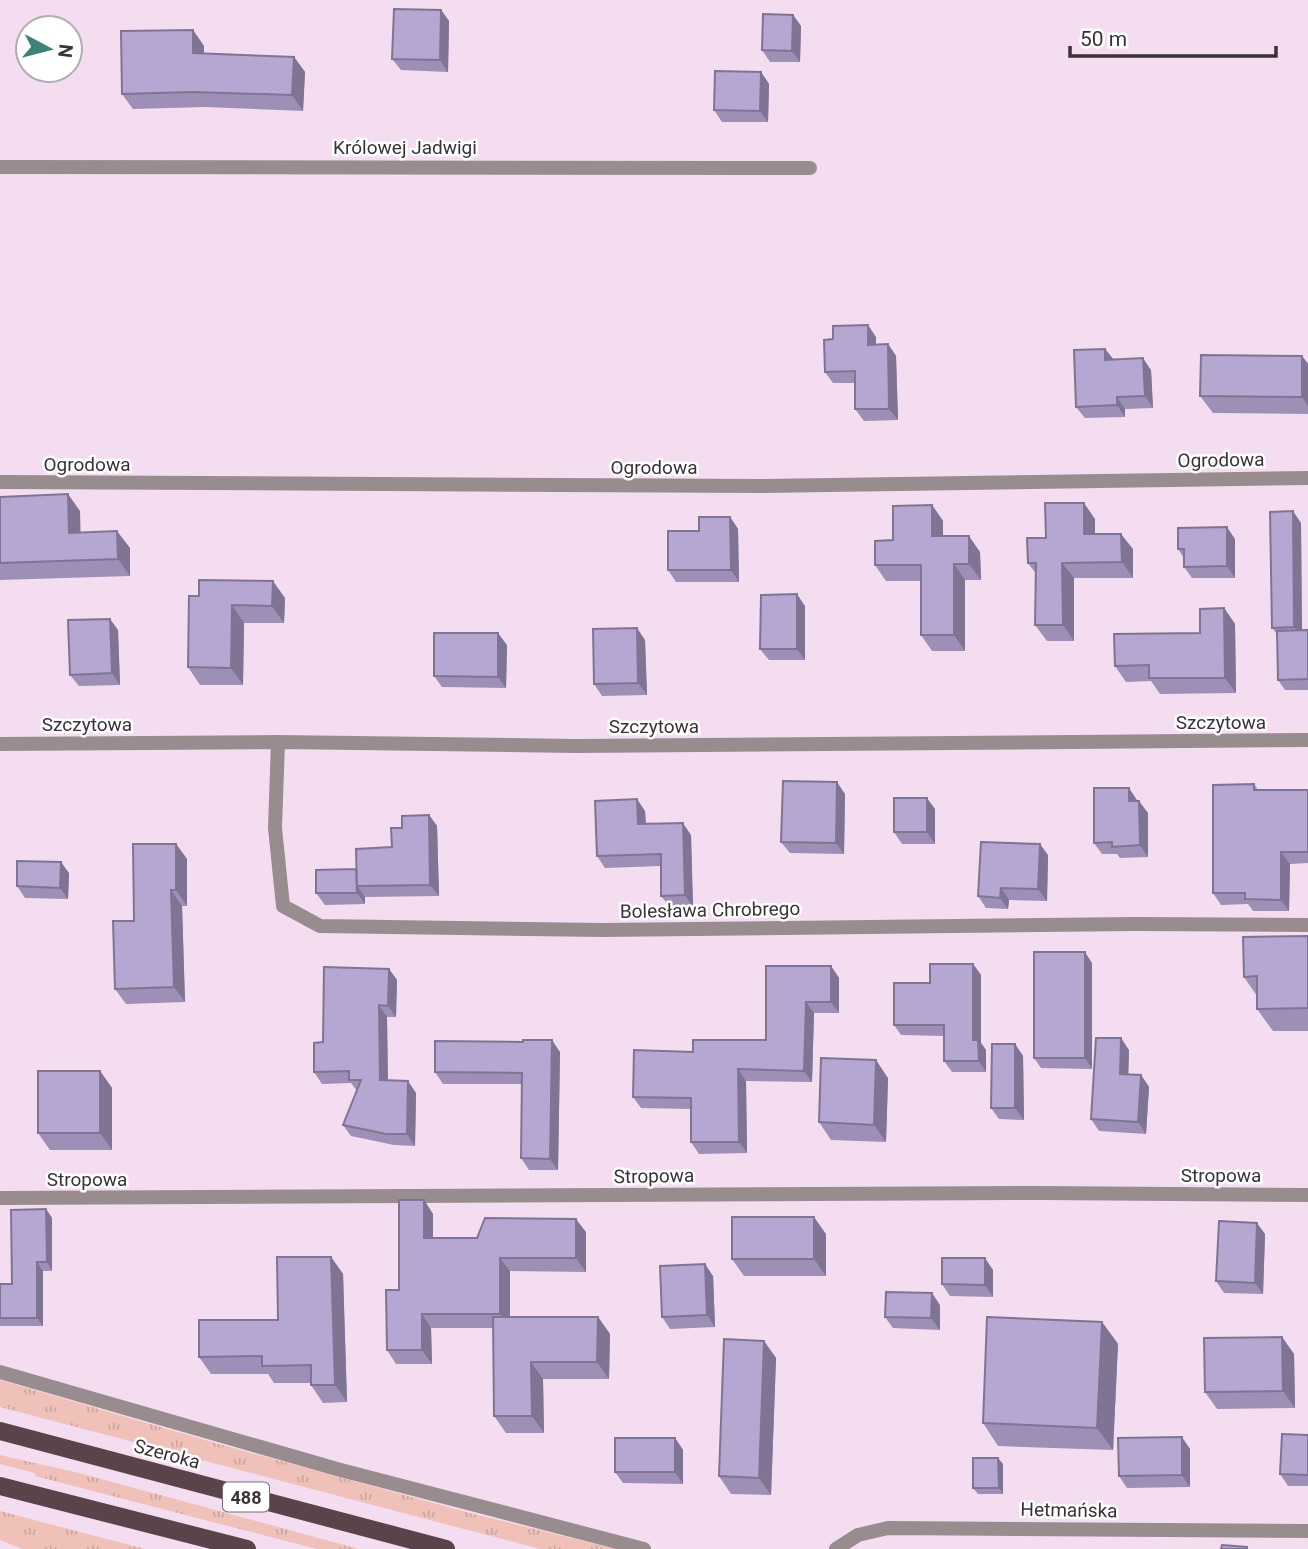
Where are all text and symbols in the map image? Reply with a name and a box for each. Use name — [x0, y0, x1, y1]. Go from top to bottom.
north arrow — [14, 14, 84, 84]
scale bar — [1070, 14, 1276, 58]
text: 50 m — [1080, 27, 1127, 51]
text: N — [53, 43, 78, 59]
street label: Królowej Jadwigi — [333, 136, 477, 159]
street label: Ogrodowa — [1177, 448, 1265, 472]
street label: Ogrodowa — [44, 453, 131, 476]
street label: Ogrodowa — [611, 456, 698, 479]
street label: Szczytowa — [1176, 711, 1266, 734]
street label: Szczytowa — [42, 713, 132, 736]
street label: Szczytowa — [609, 715, 699, 738]
street label: Bolesława Chrobrego — [620, 897, 800, 923]
street label: Stropowa — [613, 1164, 695, 1188]
street label: Stropowa — [1181, 1164, 1261, 1187]
street label: Stropowa — [47, 1168, 127, 1191]
street label: Szeroka — [131, 1434, 203, 1474]
road number: 488 — [223, 1482, 269, 1512]
street label: Hetmańska — [1020, 1498, 1118, 1522]

